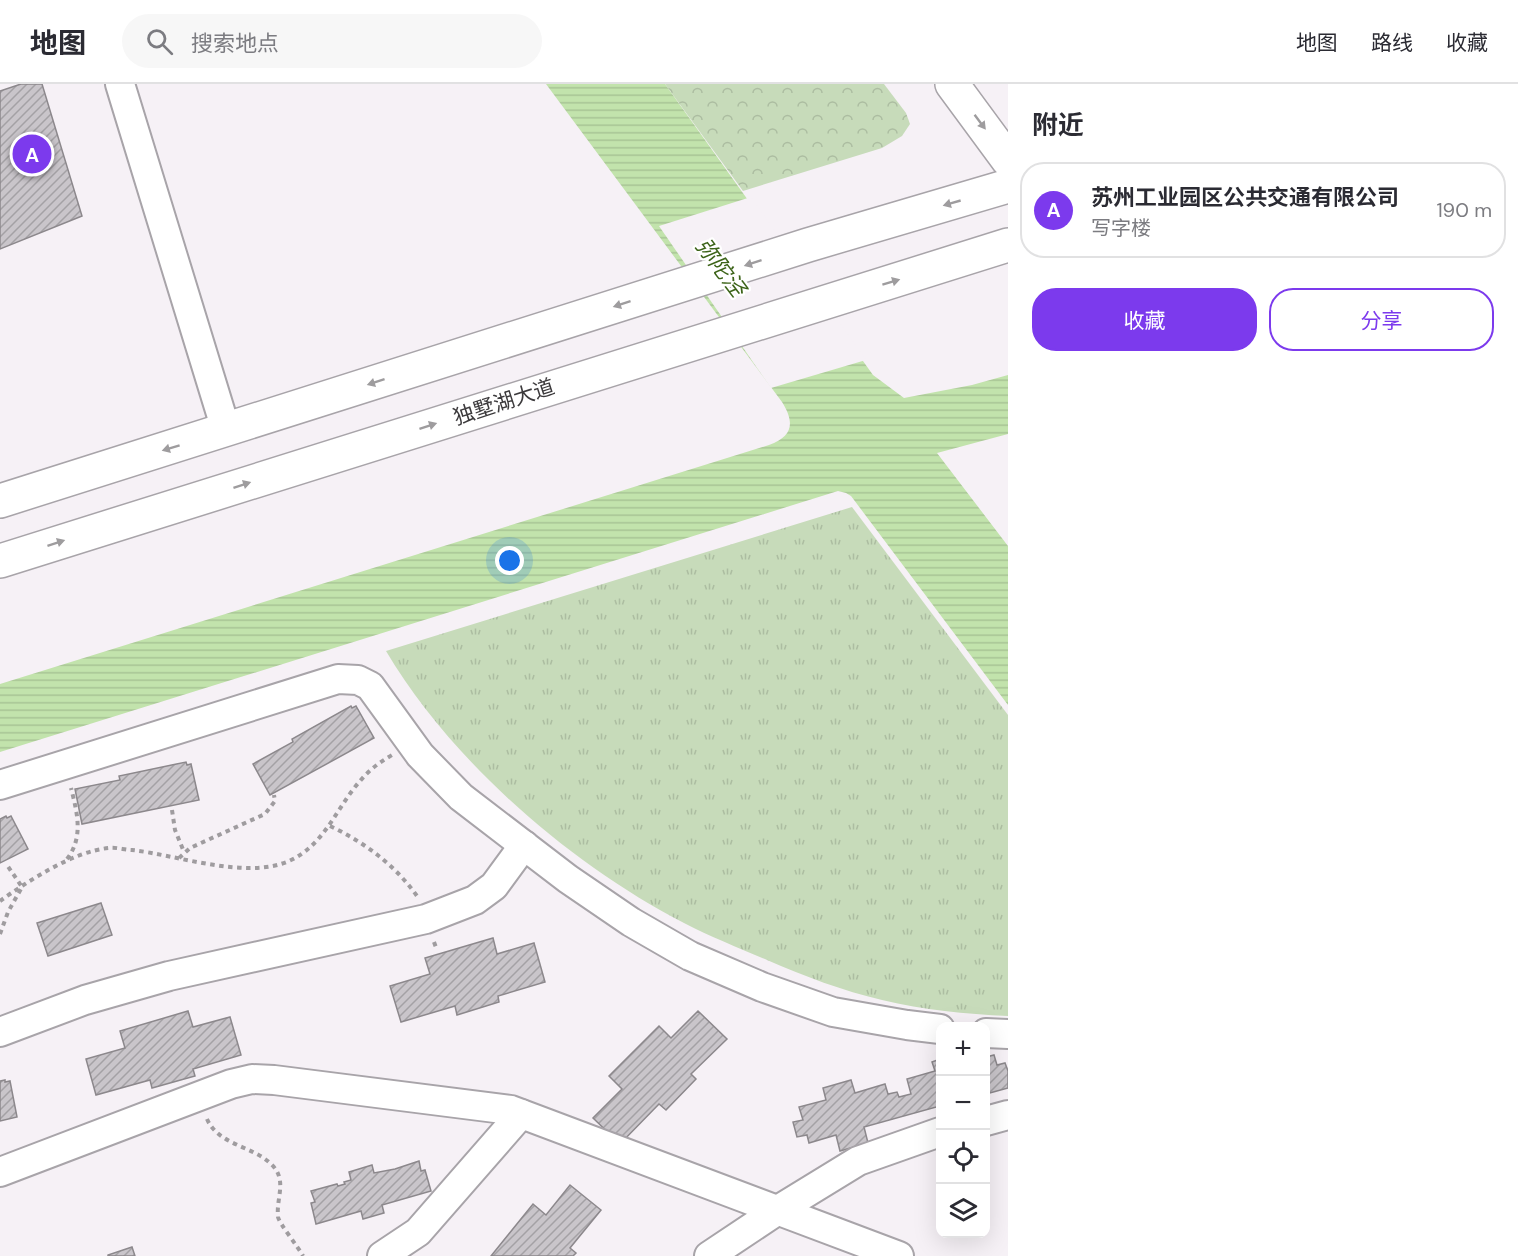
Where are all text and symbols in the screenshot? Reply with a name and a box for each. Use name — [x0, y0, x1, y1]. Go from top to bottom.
search box — [122, 14, 542, 68]
text: 地图 — [30, 25, 86, 62]
icon: search — [143, 25, 176, 58]
text: 搜索地点 — [191, 29, 279, 58]
text: 地图 — [1296, 29, 1338, 57]
text: 路线 — [1371, 29, 1413, 57]
text: 收藏 — [1446, 29, 1488, 57]
text: 附近 — [1032, 108, 1084, 142]
one-way arrow — [973, 114, 985, 129]
pin: A — [12, 132, 51, 176]
text: 苏州工业园区公共交通有限公司 — [1091, 183, 1399, 212]
text: A — [1046, 197, 1061, 223]
text: 190 m — [1436, 197, 1492, 223]
one-way arrow — [943, 199, 961, 208]
text: 写字楼 — [1091, 215, 1151, 241]
water label: 弥陀泾 — [689, 232, 753, 304]
one-way arrow — [744, 258, 762, 268]
one-way arrow — [882, 276, 900, 286]
button: 收藏 — [1032, 288, 1257, 351]
button: 分享 — [1269, 288, 1494, 351]
one-way arrow — [613, 300, 631, 309]
street label: 独墅湖大道 — [450, 372, 558, 432]
one-way arrow — [367, 378, 385, 388]
one-way arrow — [419, 421, 437, 430]
one-way arrow — [162, 444, 180, 453]
one-way arrow — [233, 480, 251, 489]
one-way arrow — [47, 538, 65, 548]
your location — [495, 546, 524, 575]
map controls — [936, 1022, 990, 1238]
button: + — [936, 1022, 990, 1076]
button: − — [936, 1076, 990, 1130]
button: locate — [936, 1130, 990, 1184]
button: layers — [936, 1184, 990, 1238]

